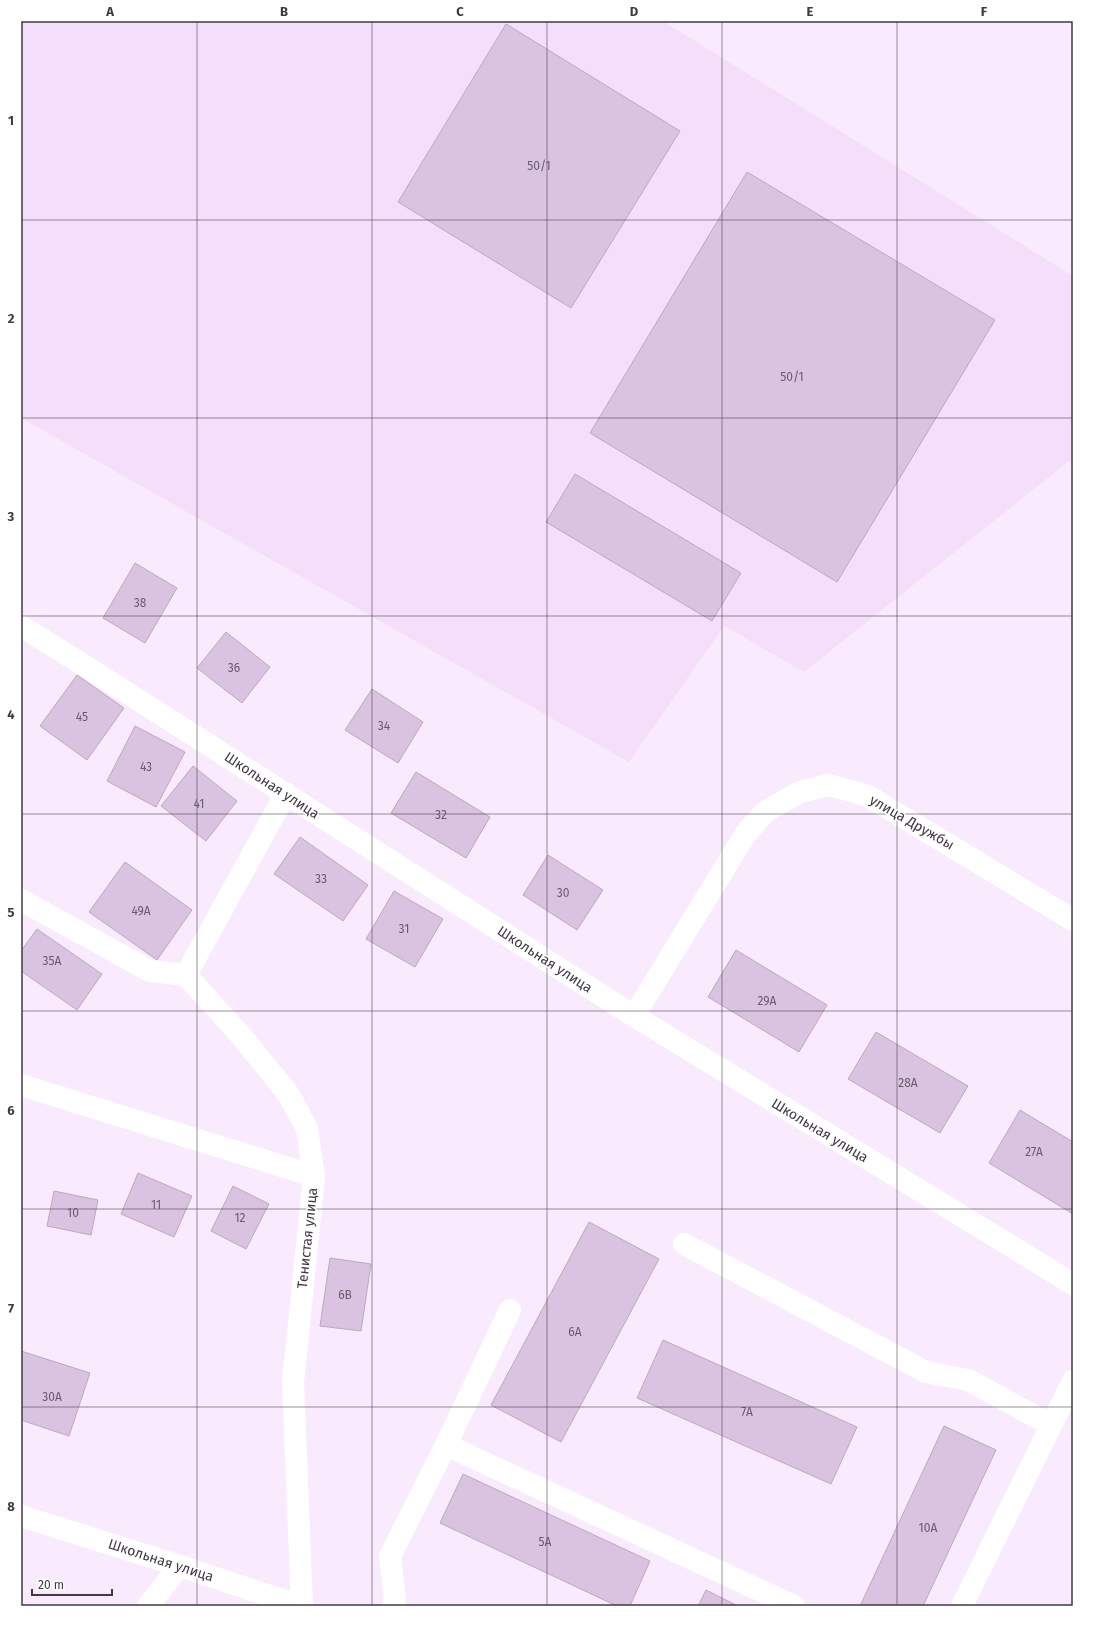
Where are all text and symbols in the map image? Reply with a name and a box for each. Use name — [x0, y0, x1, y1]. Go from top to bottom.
text: A — [105, 4, 114, 19]
text: B — [280, 4, 288, 19]
text: C — [456, 4, 464, 19]
text: D — [630, 4, 639, 19]
text: E — [807, 4, 814, 19]
text: F — [981, 4, 988, 19]
text: 1 — [8, 113, 14, 128]
house number: 50/1 — [527, 159, 551, 173]
text: 2 — [8, 311, 15, 326]
house number: 50/1 — [780, 370, 804, 384]
text: 3 — [7, 509, 15, 524]
house number: 38 — [134, 596, 147, 610]
house number: 36 — [228, 661, 240, 675]
text: 4 — [7, 707, 15, 722]
house number: 45 — [76, 710, 88, 724]
house number: 34 — [378, 719, 391, 733]
street label: Школьная улица — [221, 748, 322, 822]
house number: 43 — [140, 760, 152, 774]
street label: улица Дружбы — [866, 791, 957, 853]
house number: 41 — [194, 797, 204, 811]
house number: 32 — [435, 808, 447, 822]
house number: 33 — [315, 872, 327, 886]
house number: 30 — [557, 886, 570, 900]
house number: 49А — [131, 904, 151, 918]
text: 5 — [8, 905, 15, 920]
house number: 31 — [399, 922, 409, 936]
street label: Школьная улица — [494, 922, 595, 996]
house number: 35А — [43, 954, 62, 968]
house number: 29А — [758, 994, 777, 1008]
house number: 28А — [898, 1076, 918, 1090]
street label: Школьная улица — [768, 1095, 871, 1166]
text: 6 — [7, 1103, 15, 1118]
house number: 27А — [1025, 1145, 1043, 1159]
street label: Тенистая улица — [294, 1187, 321, 1289]
house number: 11 — [151, 1198, 161, 1212]
house number: 10 — [67, 1206, 79, 1220]
house number: 12 — [234, 1211, 246, 1225]
house number: 6В — [338, 1288, 352, 1302]
text: 7 — [8, 1301, 14, 1316]
house number: 6А — [568, 1325, 582, 1339]
house number: 30А — [42, 1390, 62, 1404]
house number: 7А — [741, 1405, 753, 1419]
text: 8 — [7, 1499, 15, 1514]
house number: 10А — [919, 1521, 938, 1535]
street label: Школьная улица — [106, 1535, 216, 1586]
house number: 5А — [539, 1535, 552, 1549]
scale bar — [32, 1571, 112, 1597]
text: 20 m — [38, 1578, 64, 1592]

